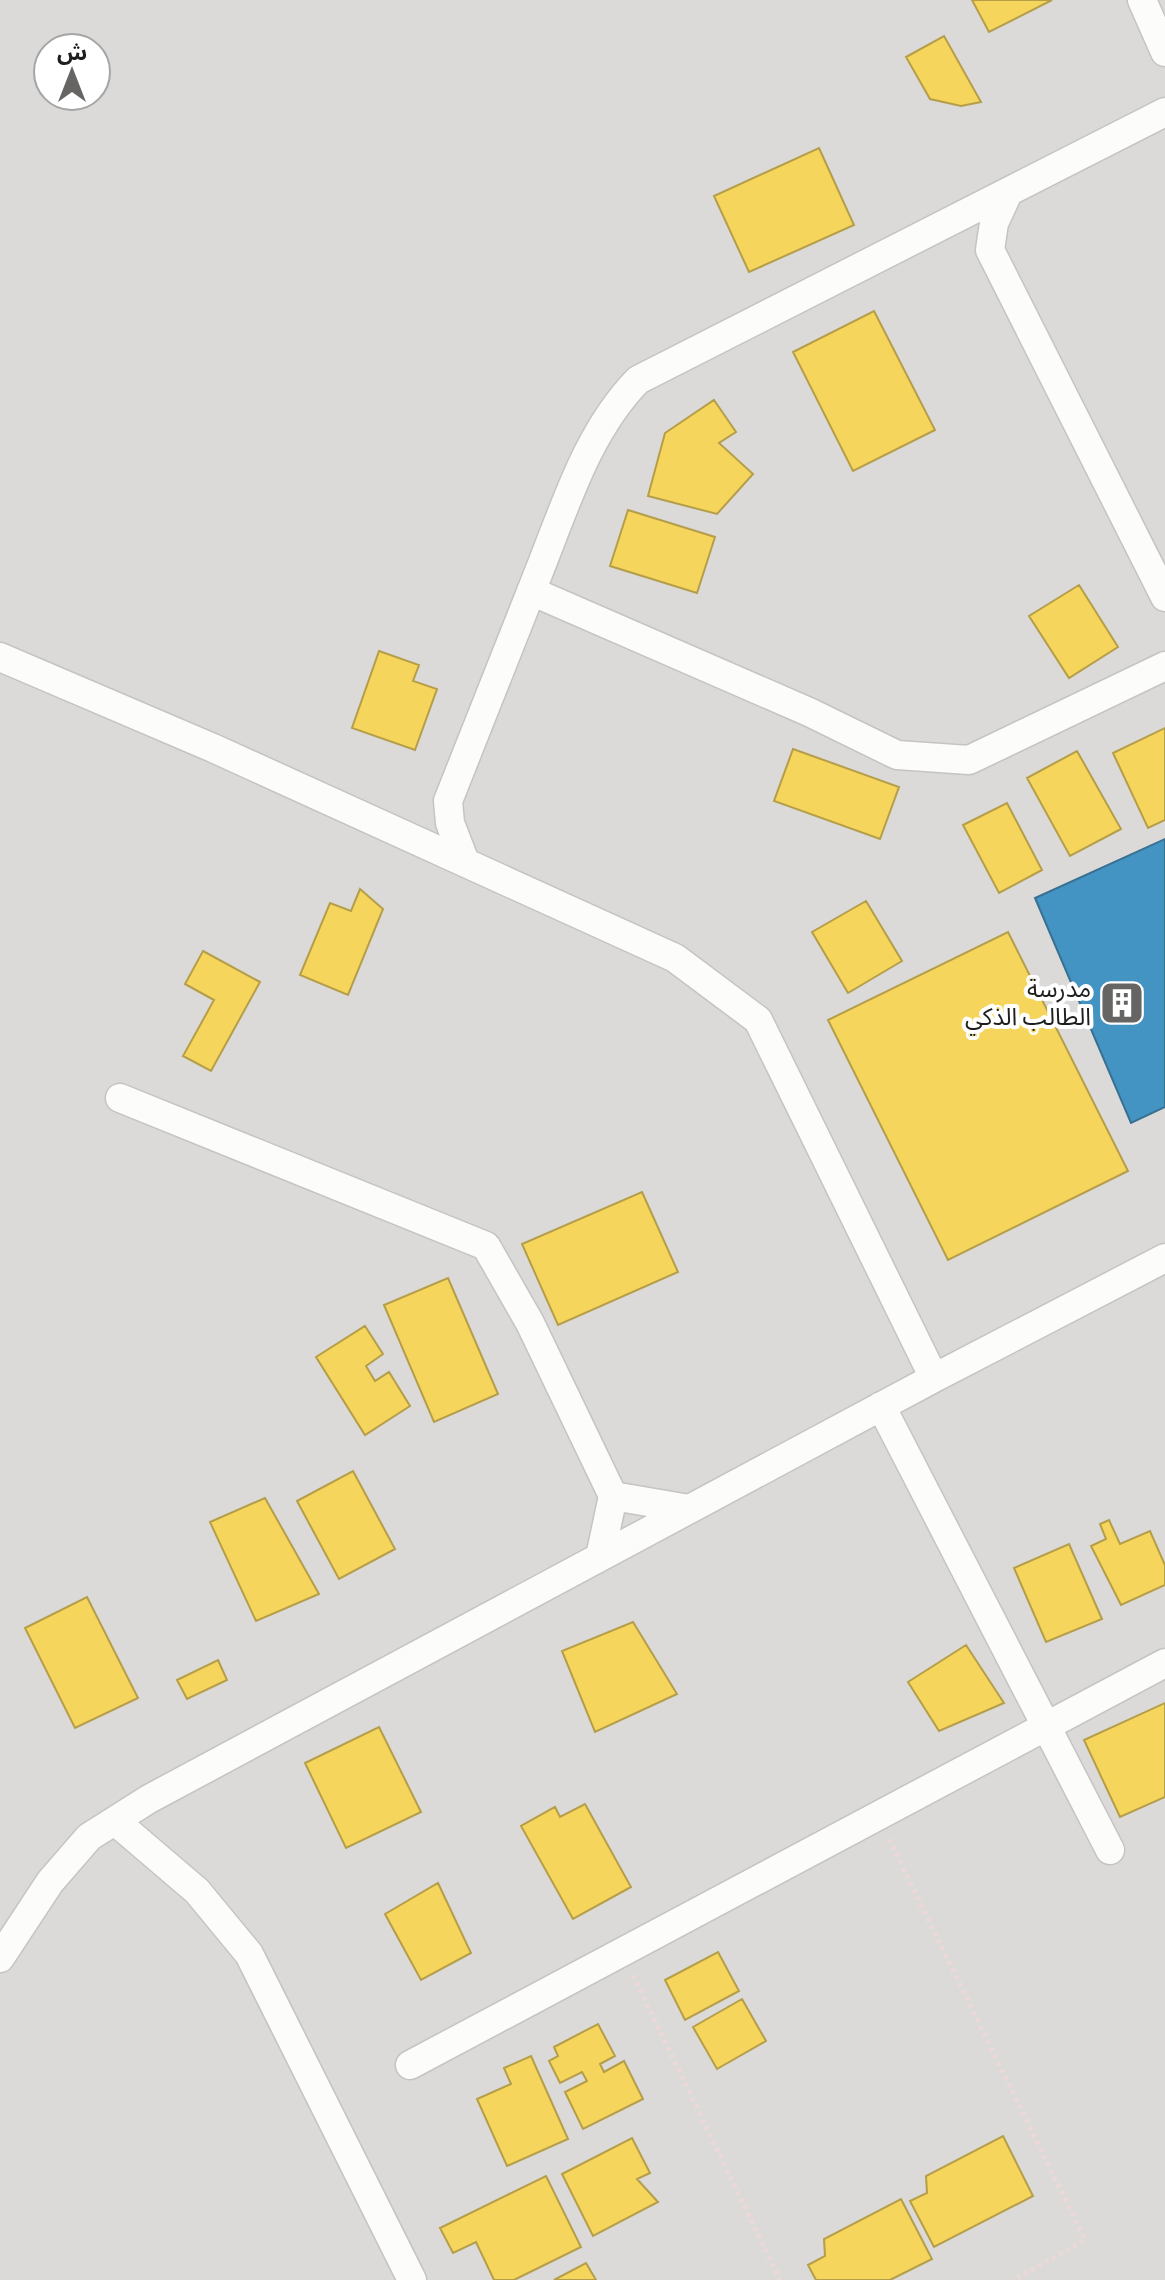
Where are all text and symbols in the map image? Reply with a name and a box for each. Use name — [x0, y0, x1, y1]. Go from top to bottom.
north arrow — [32, 32, 112, 112]
text: ش — [57, 39, 87, 66]
place label: مدرسة الطالب الذكي — [965, 974, 1091, 1036]
building icon: مدرسة الطالب الذكي — [1098, 979, 1146, 1027]

